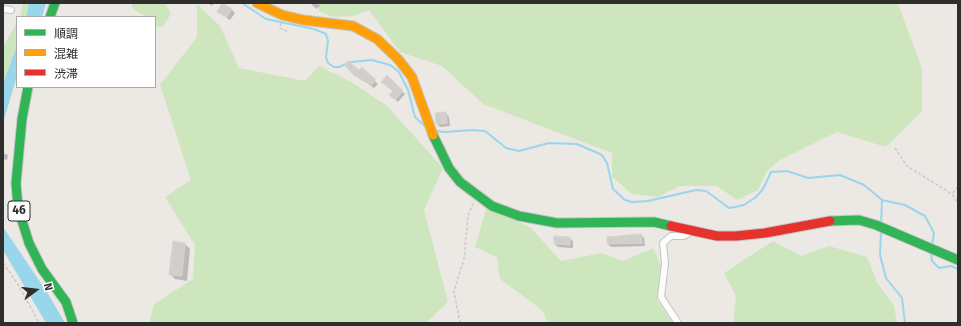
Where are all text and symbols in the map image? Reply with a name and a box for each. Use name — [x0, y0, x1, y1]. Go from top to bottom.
legend — [16, 16, 156, 88]
text: 順調 — [54, 27, 78, 41]
text: 混雑 — [54, 47, 78, 61]
text: 渋滞 — [54, 67, 78, 81]
road number: 46 — [8, 201, 30, 221]
north arrow — [16, 270, 56, 310]
text: N — [41, 282, 55, 292]

